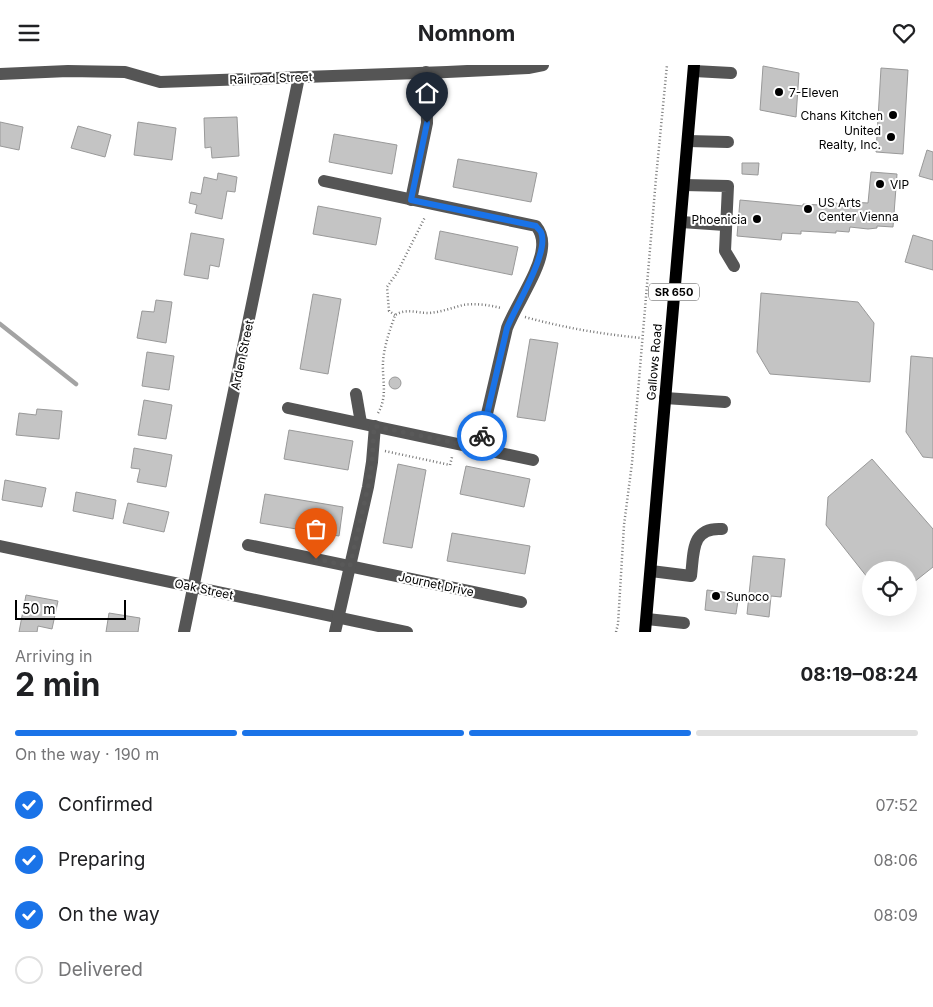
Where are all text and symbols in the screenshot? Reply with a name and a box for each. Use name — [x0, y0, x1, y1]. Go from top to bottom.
icon: menu — [15, 19, 43, 47]
icon: heart — [890, 19, 918, 47]
text: Nomnom — [418, 20, 515, 46]
street label: Railroad Street — [229, 69, 313, 87]
pin — [406, 72, 448, 123]
icon: home — [413, 79, 441, 107]
place label: 7-Eleven — [789, 85, 839, 100]
marker: 7-Eleven — [773, 86, 785, 98]
place label: Chans Kitchen — [801, 108, 883, 123]
marker: Chans Kitchen — [887, 109, 899, 121]
place label: United Realty, Inc. — [819, 123, 881, 152]
marker: United Realty, Inc. — [885, 131, 897, 143]
place label: VIP — [890, 177, 910, 192]
marker: VIP — [874, 178, 886, 190]
place label: US Arts Center Vienna — [818, 195, 899, 224]
marker: US Arts Center Vienna — [802, 203, 814, 215]
place label: Phoenicia — [692, 212, 747, 227]
marker: Phoenicia — [751, 213, 763, 225]
road number: SR 650 — [649, 283, 699, 301]
street label: Arden Street — [227, 319, 257, 391]
street label: Gallows Road — [643, 323, 665, 401]
courier — [457, 411, 507, 461]
icon: bike — [468, 422, 496, 450]
pin — [295, 508, 337, 559]
icon: bag — [302, 515, 330, 543]
map controls — [862, 561, 917, 616]
button: locate — [862, 561, 917, 616]
street label: Journet Drive — [397, 569, 475, 599]
street label: Oak Street — [173, 575, 235, 603]
place label: Sunoco — [726, 589, 769, 604]
marker: Sunoco — [710, 590, 722, 602]
scale bar — [15, 597, 126, 620]
text: 50 m — [22, 600, 56, 617]
text: Arriving in — [15, 646, 92, 666]
text: 08:19–08:24 — [800, 663, 918, 686]
text: 2 min — [15, 665, 101, 704]
text: On the way · 190 m — [15, 744, 159, 764]
icon: check — [15, 791, 43, 819]
text: Confirmed — [58, 793, 153, 816]
text: 07:52 — [876, 795, 918, 815]
icon: check — [15, 846, 43, 874]
text: Preparing — [58, 848, 145, 871]
text: 08:06 — [873, 850, 918, 870]
icon: check — [15, 901, 43, 929]
text: On the way — [58, 903, 160, 926]
text: 08:09 — [873, 905, 918, 925]
text: Delivered — [58, 958, 143, 981]

